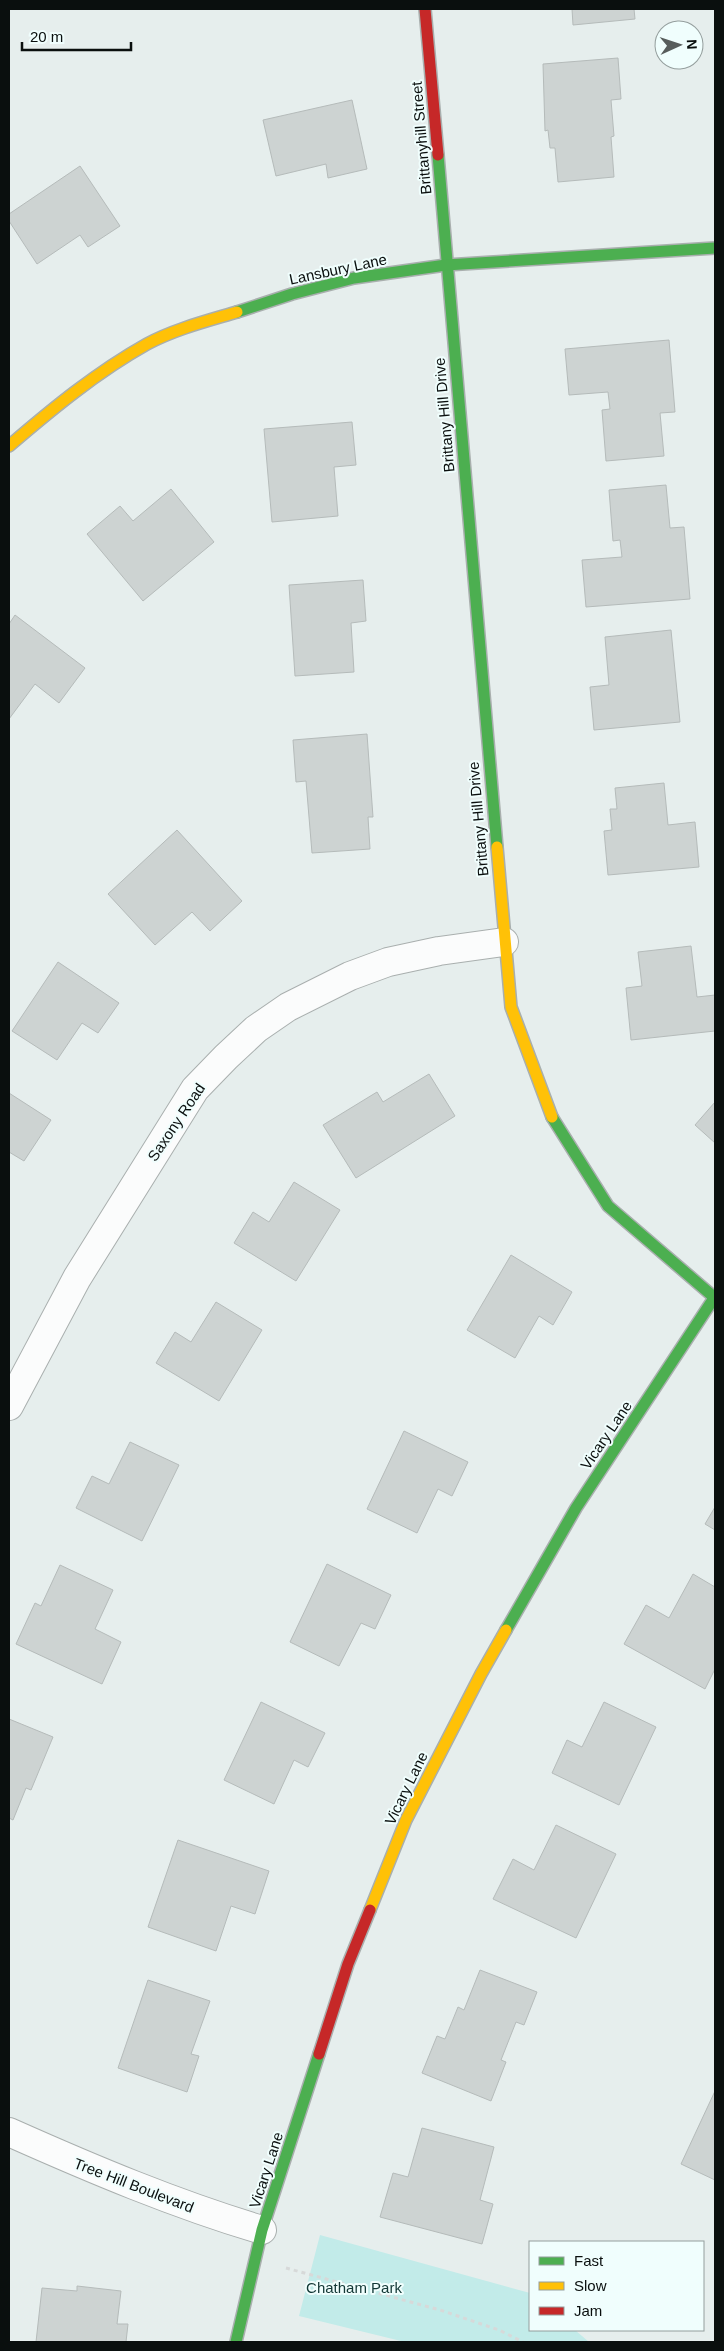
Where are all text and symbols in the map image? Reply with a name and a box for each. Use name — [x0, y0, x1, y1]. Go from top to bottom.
scale bar — [22, 20, 131, 52]
north arrow — [654, 20, 704, 70]
text: 20 m — [30, 28, 63, 45]
text: N — [684, 39, 700, 50]
street label: Brittanyhill Street — [408, 80, 434, 195]
street label: Lansbury Lane — [288, 250, 388, 288]
street label: Brittany Hill Drive — [431, 357, 457, 473]
street label: Brittany Hill Drive — [465, 761, 491, 877]
street label: Saxony Road — [144, 1080, 208, 1164]
street label: Vicary Lane — [577, 1398, 635, 1472]
street label: Vicary Lane — [381, 1749, 431, 1827]
street label: Vicary Lane — [246, 2130, 286, 2210]
street label: Tree Hill Boulevard — [72, 2154, 196, 2216]
legend — [529, 2241, 704, 2331]
text: Fast — [574, 2252, 604, 2269]
text: Slow — [574, 2277, 607, 2294]
park label: Chatham Park — [306, 2279, 402, 2296]
text: Jam — [574, 2302, 602, 2319]

